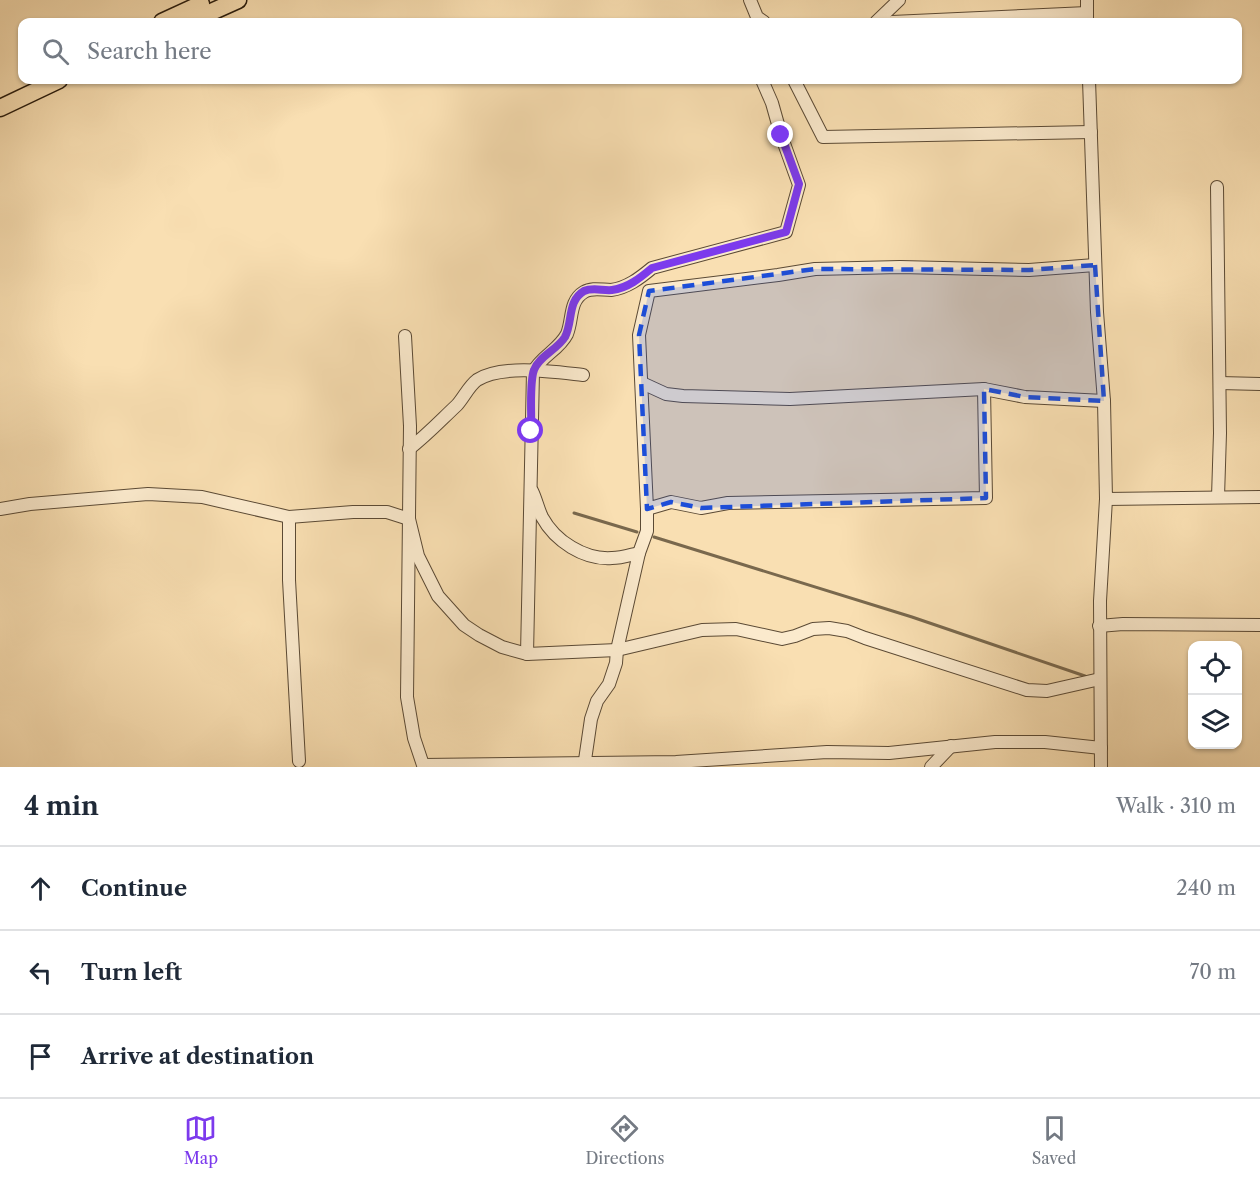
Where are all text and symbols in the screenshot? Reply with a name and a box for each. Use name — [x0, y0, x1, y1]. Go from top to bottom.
search box — [18, 18, 1242, 84]
icon: search — [39, 35, 72, 68]
text: Search here — [87, 38, 212, 65]
route end — [767, 121, 793, 147]
route start — [517, 417, 543, 443]
map controls — [1188, 641, 1242, 749]
button: locate — [1188, 641, 1242, 695]
button: layers — [1188, 695, 1242, 749]
text: 4 min — [24, 790, 99, 822]
text: Walk · 310 m — [1116, 794, 1236, 818]
icon: ahead — [24, 872, 57, 905]
text: Continue — [81, 875, 187, 902]
text: 240 m — [1176, 876, 1236, 900]
icon: left — [24, 956, 57, 989]
text: Turn left — [81, 959, 182, 986]
text: 70 m — [1190, 960, 1236, 984]
icon: arrive — [24, 1040, 57, 1073]
text: Arrive at destination — [81, 1043, 314, 1070]
tab: Map — [184, 1112, 218, 1168]
tab: Directions — [585, 1112, 664, 1168]
tab: Saved — [1032, 1112, 1076, 1168]

